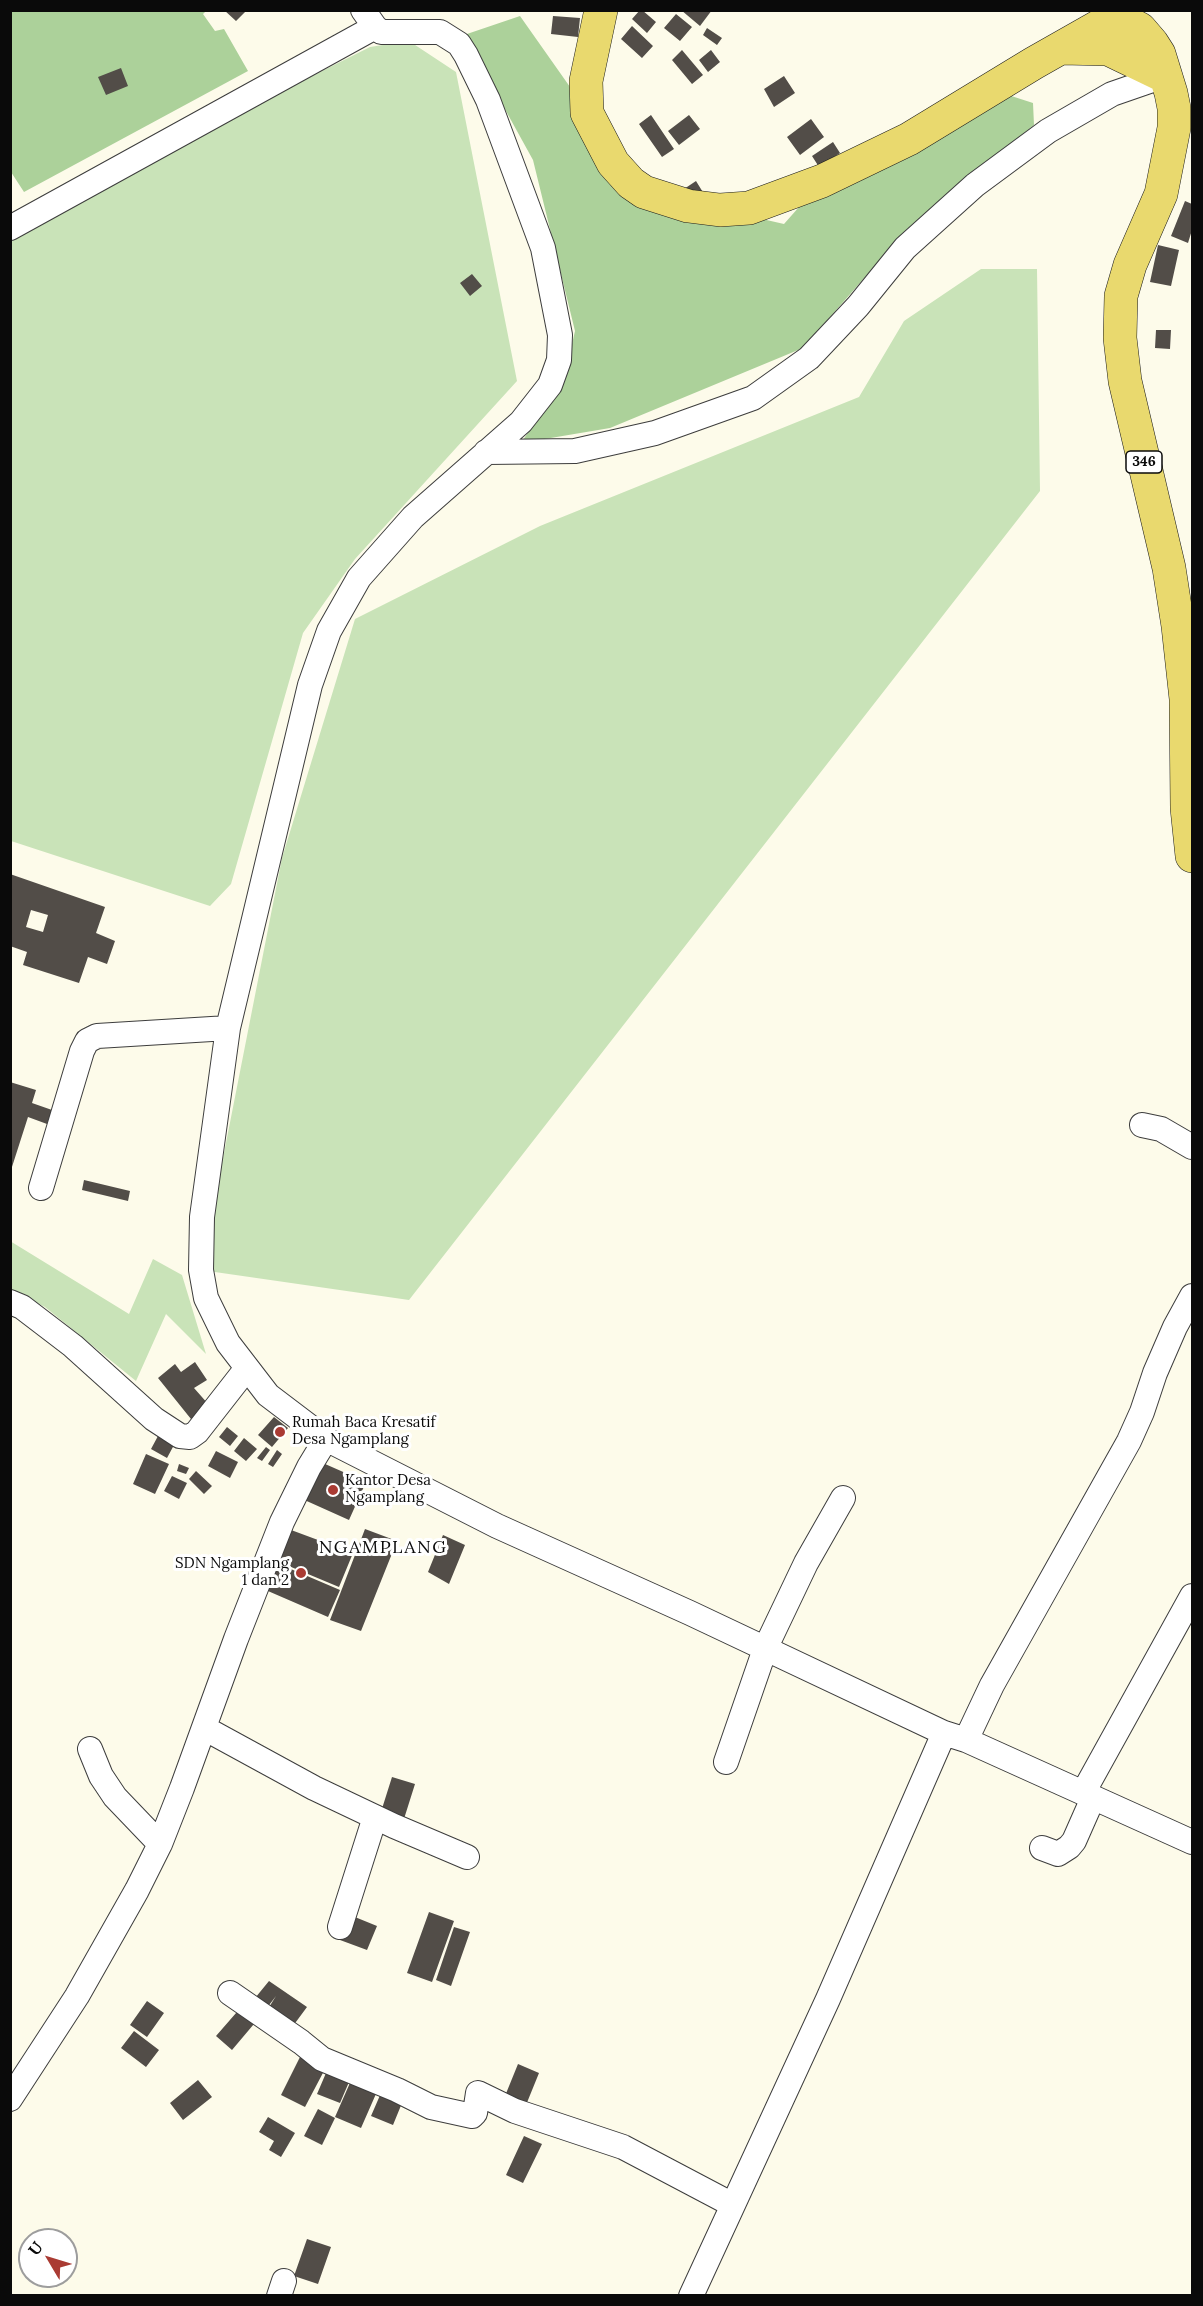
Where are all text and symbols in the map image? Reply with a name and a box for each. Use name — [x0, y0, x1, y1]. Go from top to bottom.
road number: 346 — [1126, 451, 1162, 473]
place label: Rumah Baca Kresatif Desa Ngamplang — [292, 1414, 436, 1449]
marker: Rumah Baca Kresatif Desa Ngamplang — [273, 1425, 287, 1439]
place label: Kantor Desa Ngamplang — [345, 1472, 431, 1507]
marker: Kantor Desa Ngamplang — [326, 1483, 340, 1497]
district label: NGAMPLANG — [319, 1537, 447, 1559]
place label: SDN Ngamplang 1 dan 2 — [175, 1555, 289, 1590]
marker: SDN Ngamplang 1 dan 2 — [294, 1566, 308, 1580]
north arrow — [18, 2228, 78, 2288]
text: U — [24, 2237, 47, 2259]

